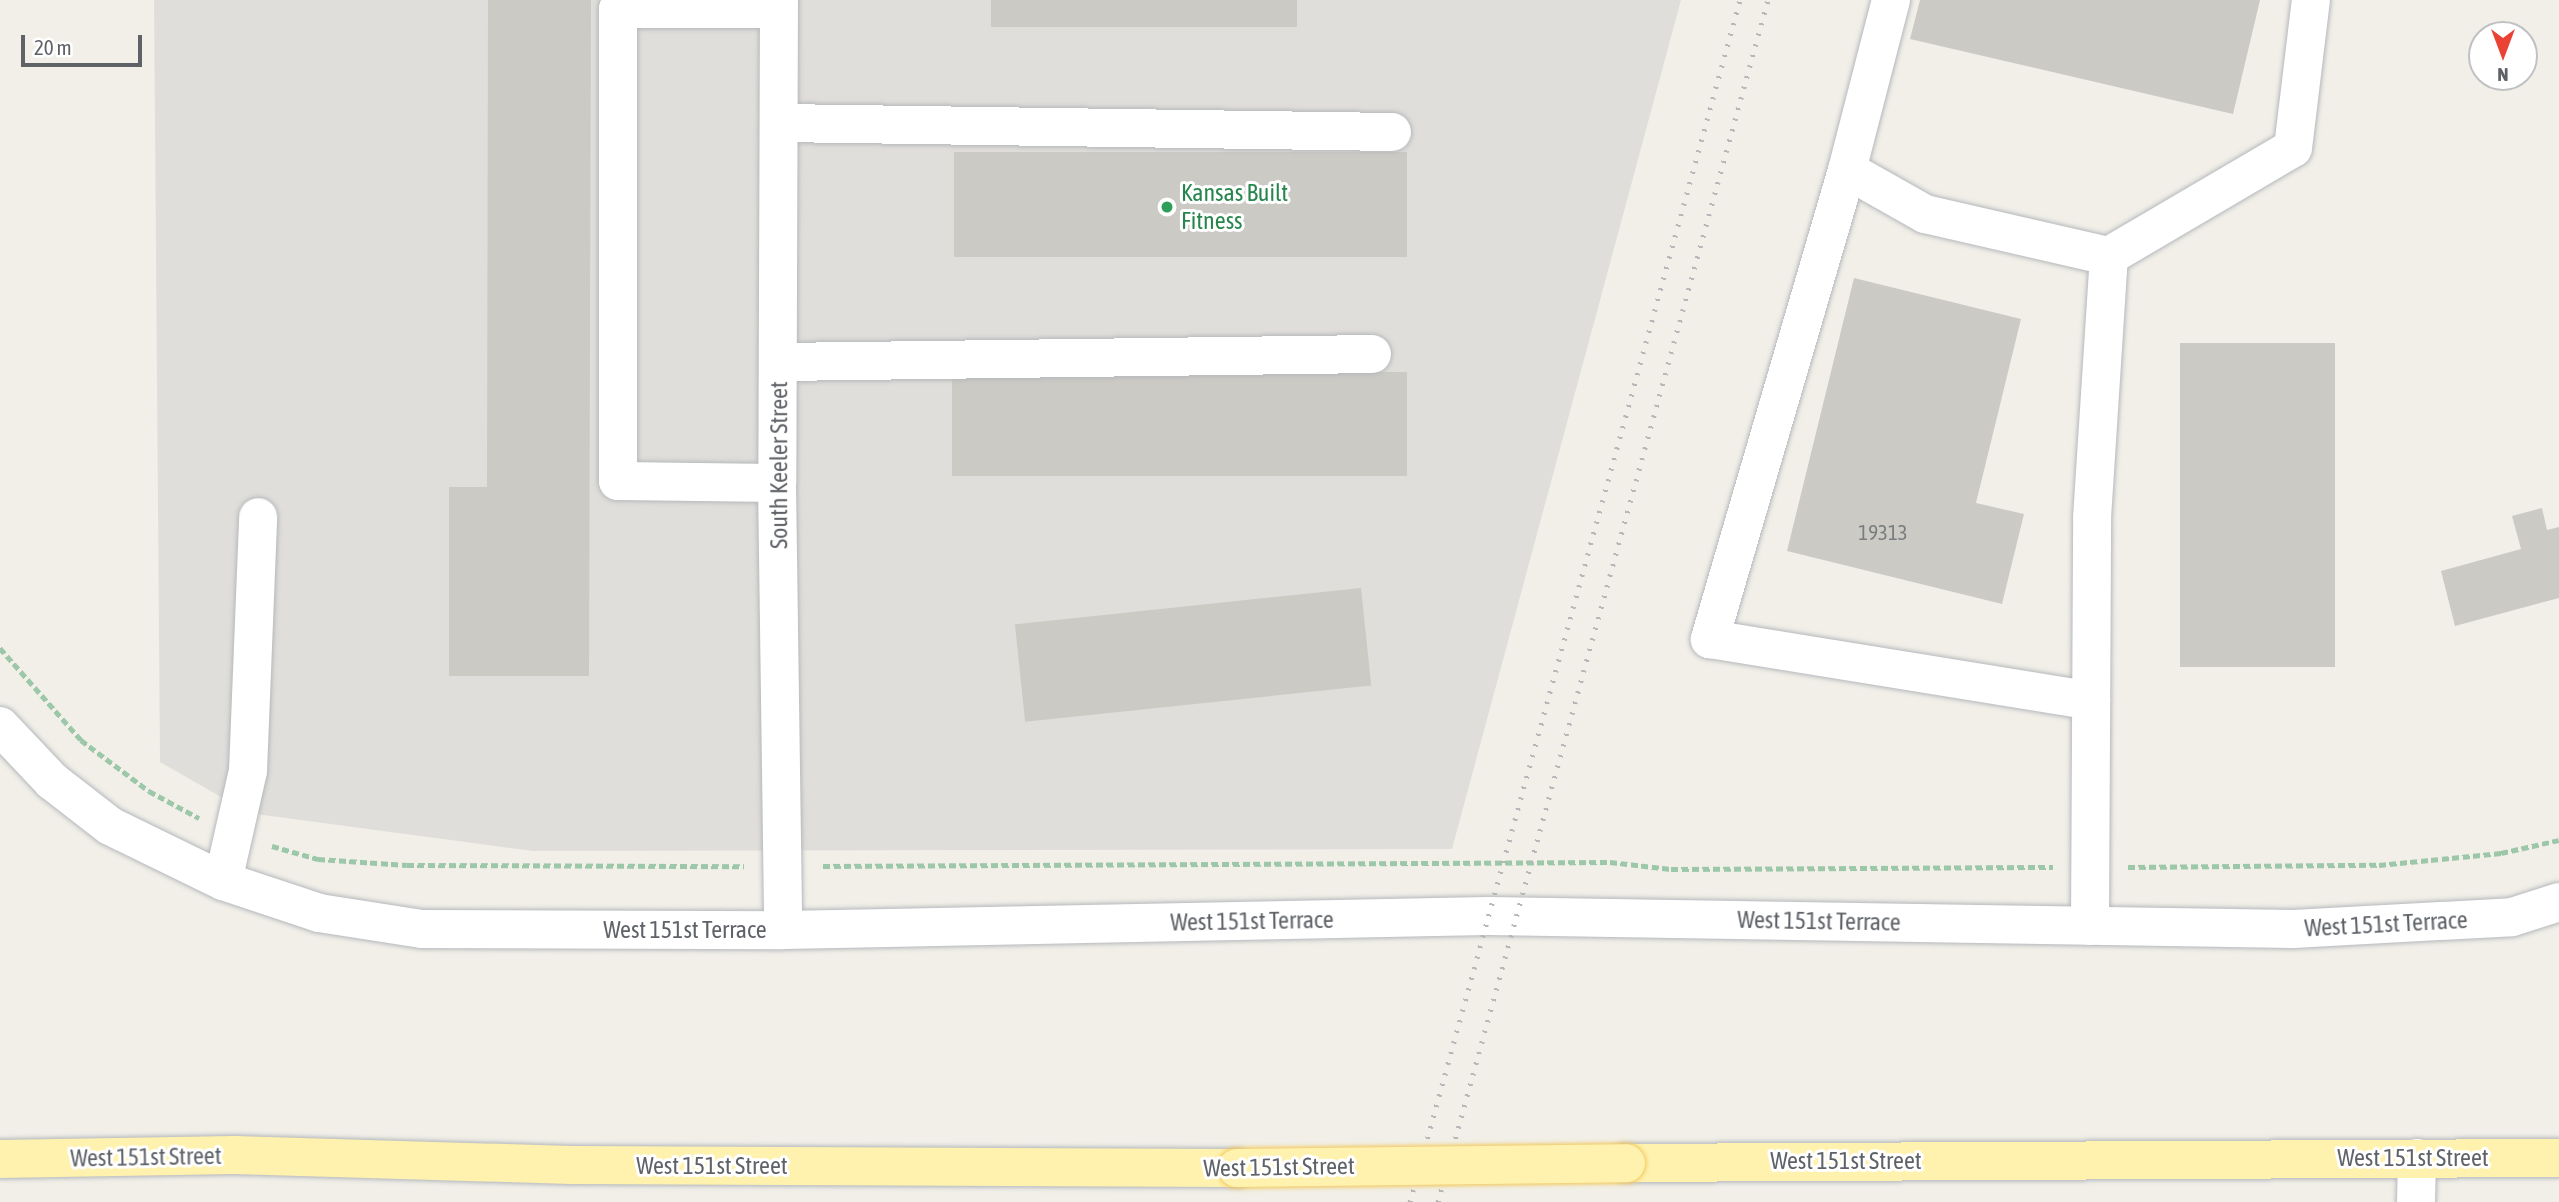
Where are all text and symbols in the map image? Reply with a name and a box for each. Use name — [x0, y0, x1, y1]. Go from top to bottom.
scale bar — [24, 21, 145, 65]
north arrow — [2468, 21, 2538, 91]
text: 20 m — [34, 35, 72, 59]
text: N — [2497, 64, 2509, 86]
place label: Kansas Built Fitness — [1181, 179, 1288, 235]
marker: Kansas Built Fitness — [1159, 199, 1175, 215]
street label: South Keeler Street — [765, 381, 793, 549]
house number: 19313 — [1858, 519, 1908, 545]
street label: West 151st Terrace — [1170, 905, 1334, 937]
street label: West 151st Terrace — [1737, 905, 1901, 937]
street label: West 151st Terrace — [2304, 905, 2468, 943]
street label: West 151st Terrace — [603, 916, 767, 944]
street label: West 151st Street — [70, 1141, 222, 1173]
street label: West 151st Street — [2337, 1144, 2489, 1172]
street label: West 151st Street — [1770, 1147, 1922, 1175]
street label: West 151st Street — [1203, 1151, 1355, 1183]
street label: West 151st Street — [636, 1152, 788, 1180]

